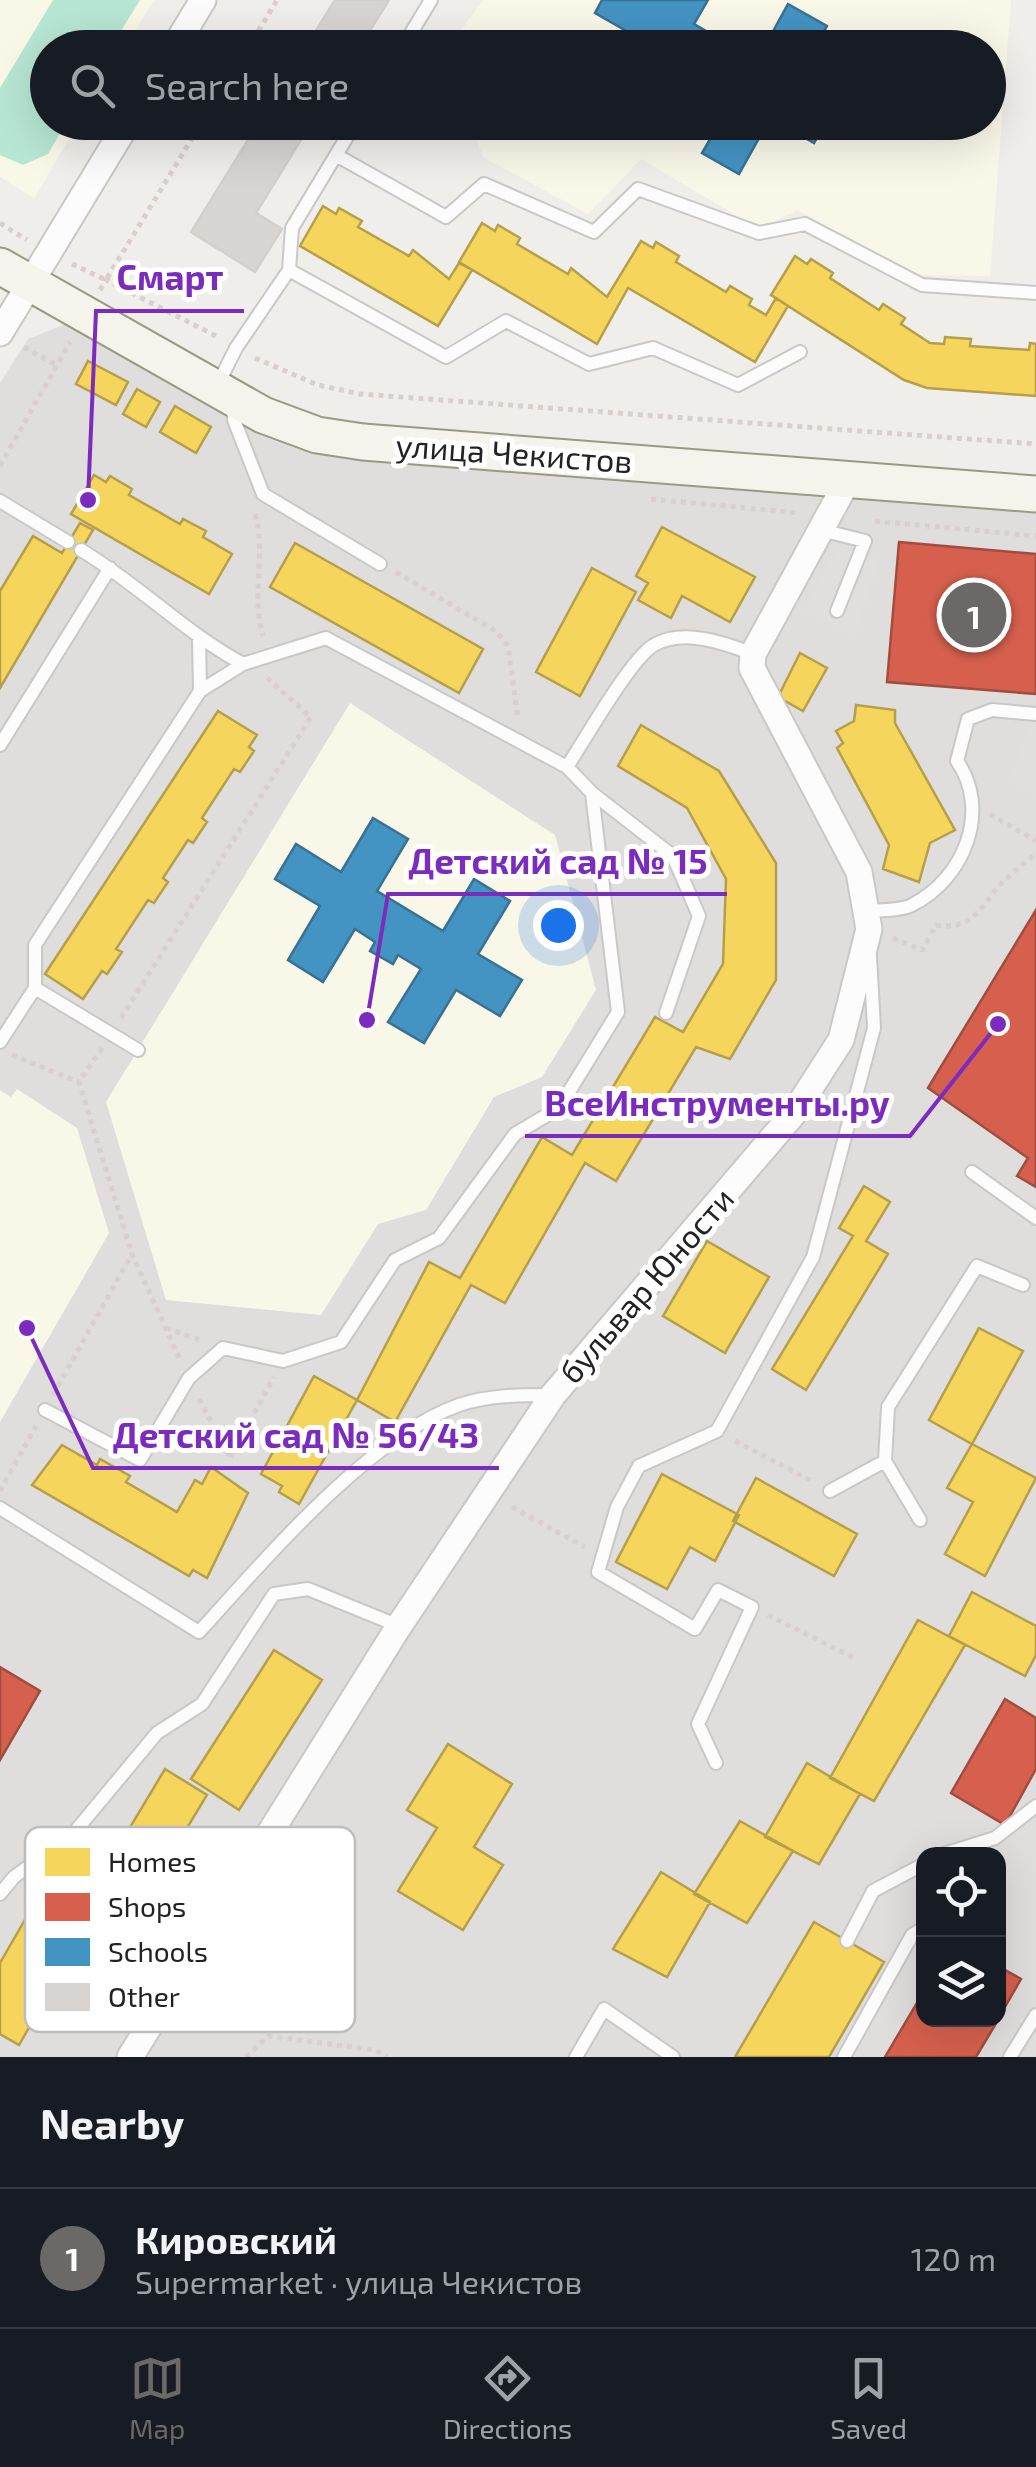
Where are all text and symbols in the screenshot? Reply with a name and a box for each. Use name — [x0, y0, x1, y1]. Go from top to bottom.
search box — [30, 30, 1006, 140]
icon: search — [65, 58, 120, 113]
text: Search here — [145, 62, 349, 108]
callout: Смарт — [96, 246, 244, 311]
text: Смарт — [116, 255, 224, 297]
street label: улица Чекистов — [395, 425, 634, 480]
pin: 1 — [942, 578, 1006, 652]
callout: Детский сад № 15 — [388, 829, 727, 894]
text: Детский сад № 15 — [408, 839, 708, 881]
your location — [533, 900, 584, 951]
callout: ВсеИнструменты.ру — [525, 1071, 910, 1136]
text: ВсеИнструменты.ру — [544, 1081, 890, 1124]
street label: бульвар Юности — [550, 1179, 741, 1391]
callout: Детский сад № 56/43 — [93, 1403, 499, 1468]
text: Детский сад № 56/43 — [113, 1413, 479, 1455]
legend — [25, 1827, 355, 2032]
text: Homes — [108, 1844, 196, 1878]
map controls — [916, 1847, 1006, 2027]
button: locate — [916, 1847, 1006, 1937]
text: Shops — [108, 1889, 186, 1923]
text: Schools — [108, 1934, 208, 1968]
button: layers — [916, 1937, 1006, 2027]
text: Other — [108, 1979, 180, 2013]
text: Nearby — [40, 2097, 184, 2147]
text: Кировский — [135, 2216, 337, 2262]
text: 1 — [66, 2239, 79, 2277]
text: 120 m — [911, 2239, 996, 2277]
text: Supermarket · улица Чекистов — [135, 2262, 582, 2300]
tab: Map — [129, 2351, 185, 2445]
tab: Directions — [443, 2351, 572, 2445]
tab: Saved — [830, 2351, 907, 2445]

